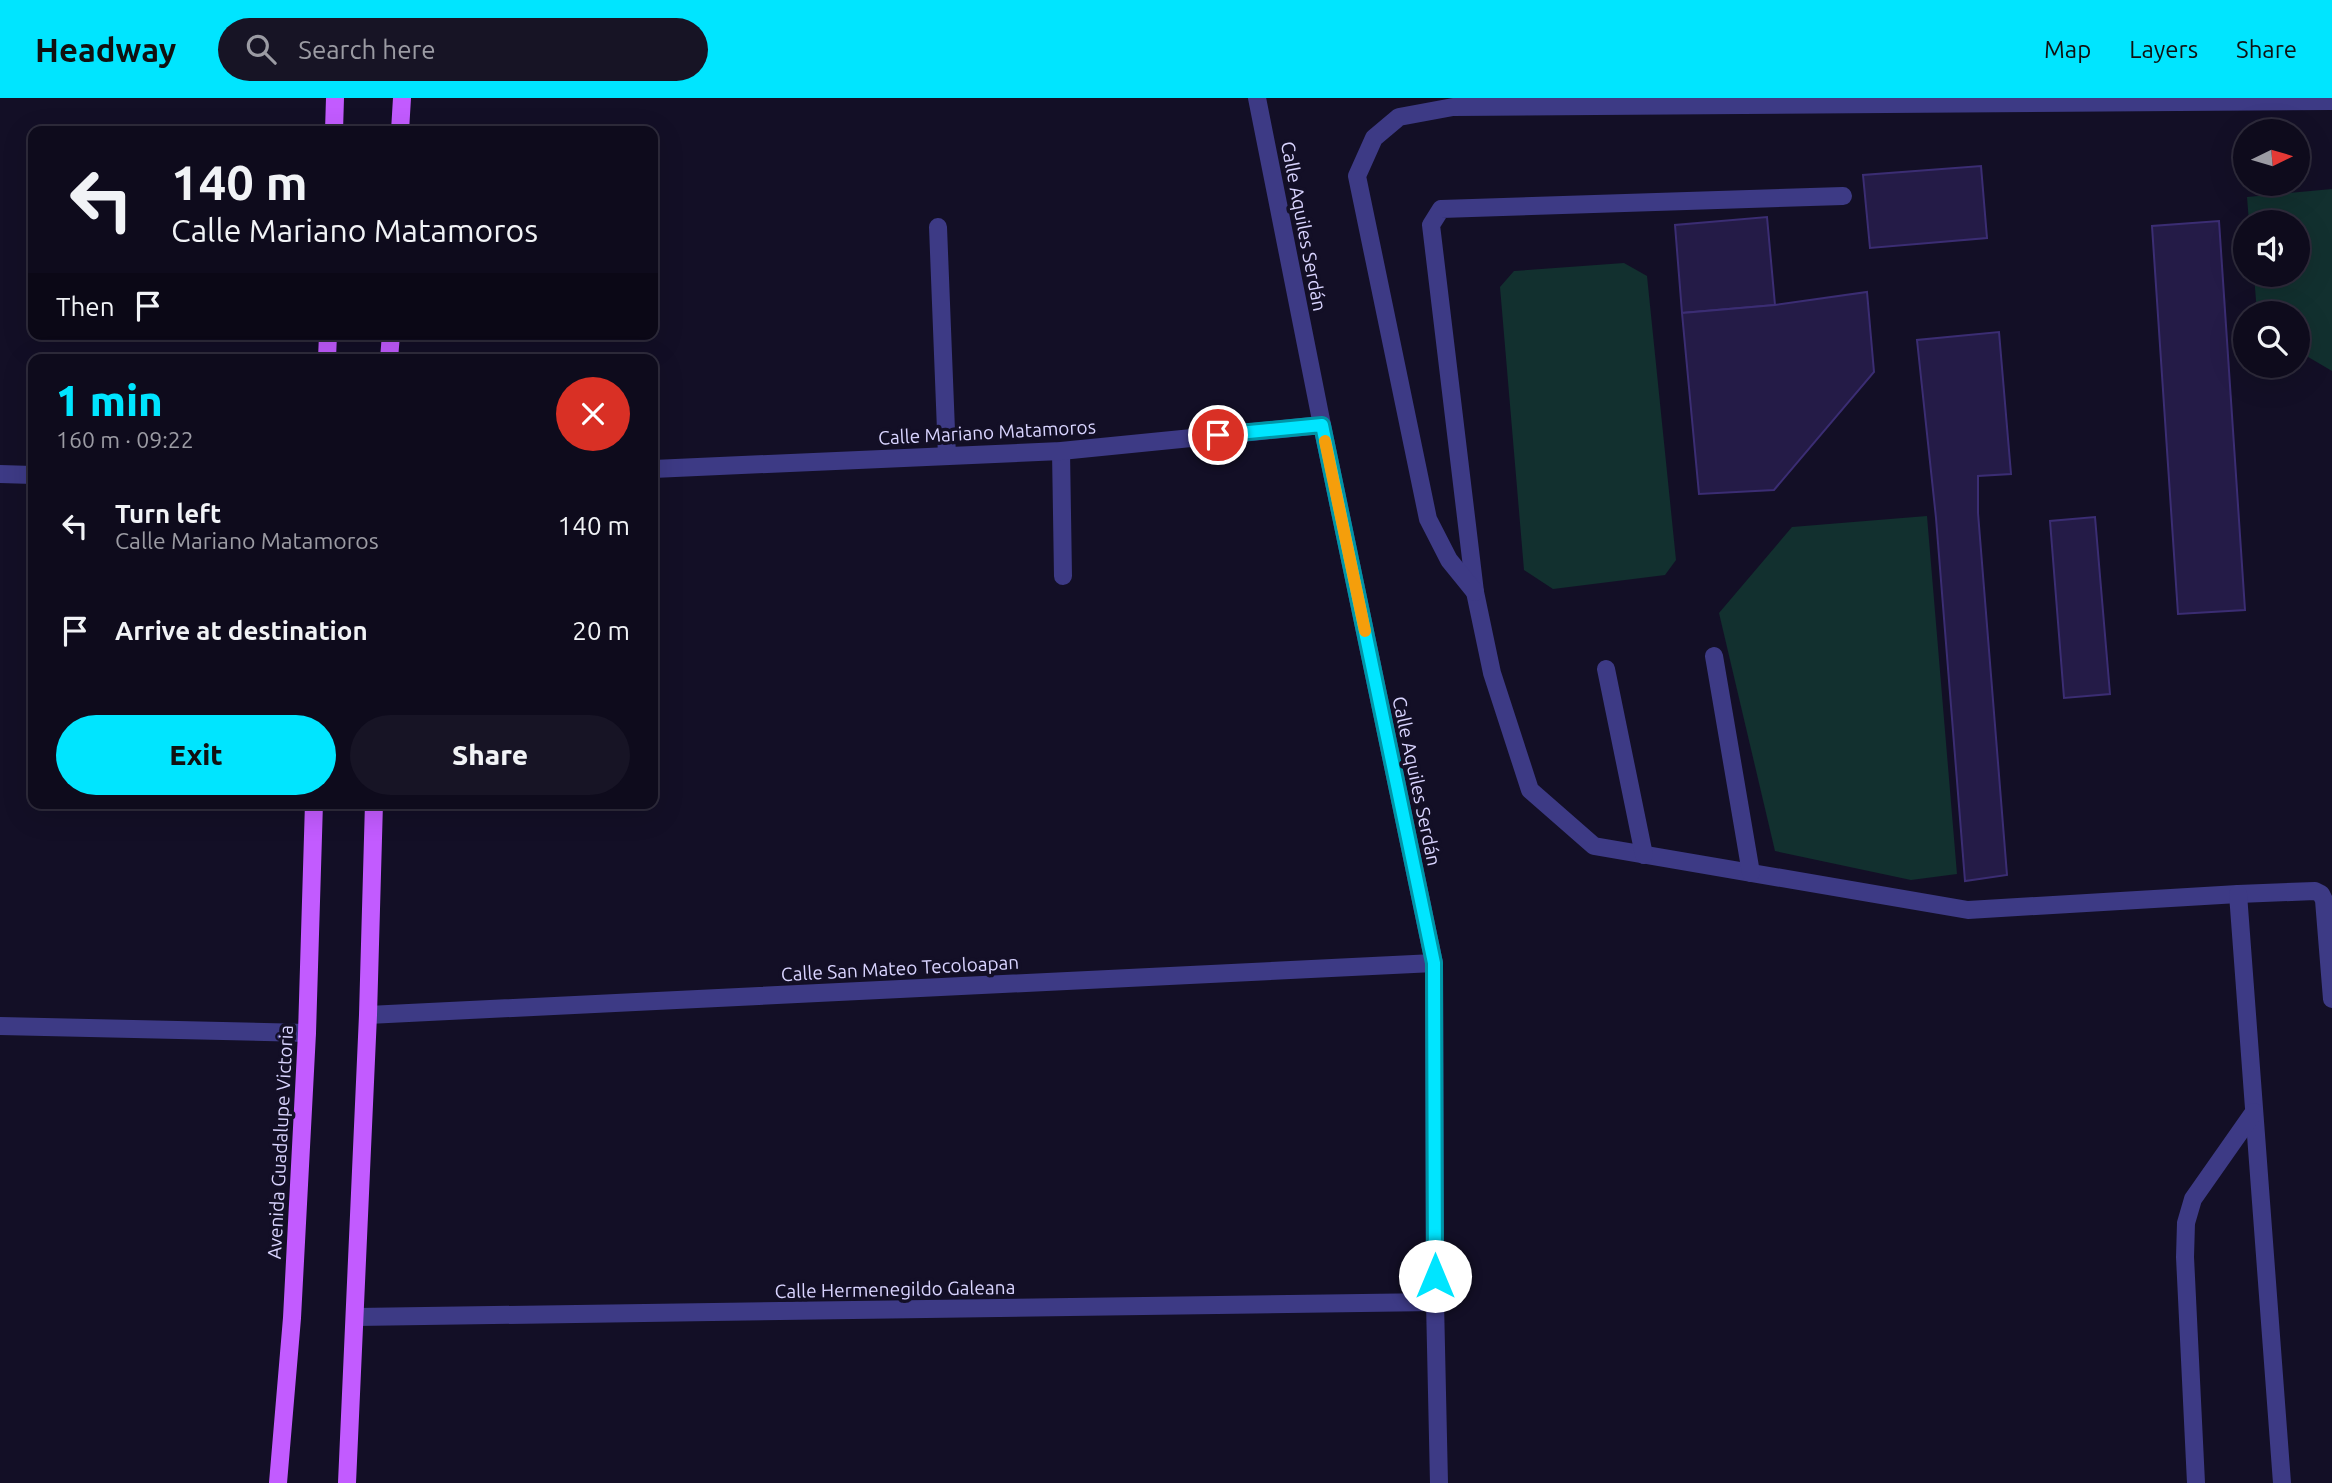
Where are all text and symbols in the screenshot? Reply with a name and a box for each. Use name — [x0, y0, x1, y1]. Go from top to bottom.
search box — [218, 18, 708, 81]
icon: search — [242, 30, 280, 68]
text: Headway — [35, 31, 176, 68]
text: Search here — [298, 35, 436, 64]
text: Map — [2044, 36, 2091, 63]
text: Layers — [2129, 36, 2198, 63]
text: Share — [2236, 36, 2297, 63]
north arrow — [2233, 119, 2310, 196]
map controls — [2233, 119, 2310, 378]
street label: Calle Aquiles Serdán — [1277, 139, 1331, 313]
icon: left — [56, 154, 147, 245]
text: 140 m — [171, 154, 308, 209]
button: sound — [2233, 210, 2310, 287]
text: Calle Mariano Matamoros — [171, 212, 538, 248]
icon: arrive — [129, 287, 167, 325]
text: Then — [56, 292, 115, 321]
button: search — [2233, 301, 2310, 378]
text: 1 min — [56, 377, 163, 424]
button: close — [556, 377, 630, 451]
pin — [1188, 405, 1248, 465]
street label: Calle Mariano Matamoros — [878, 415, 1096, 449]
icon: arrive — [1199, 416, 1237, 454]
text: 160 m · 09:22 — [56, 427, 194, 452]
text: Turn left — [115, 499, 221, 528]
icon: left — [56, 507, 94, 545]
text: 140 m — [558, 511, 630, 540]
text: Calle Mariano Matamoros — [115, 528, 379, 553]
icon: arrive — [56, 612, 94, 650]
text: Arrive at destination — [115, 616, 368, 645]
text: 20 m — [572, 616, 630, 645]
street label: Calle Aquiles Serdán — [1388, 694, 1446, 868]
button: Exit — [56, 715, 336, 795]
button: Share — [350, 715, 630, 795]
street label: Calle San Mateo Tecoloapan — [780, 951, 1020, 985]
street label: Avenida Guadalupe Victoria — [263, 1024, 297, 1260]
position arrow — [1398, 1239, 1472, 1313]
street label: Calle Hermenegildo Galeana — [774, 1276, 1016, 1302]

